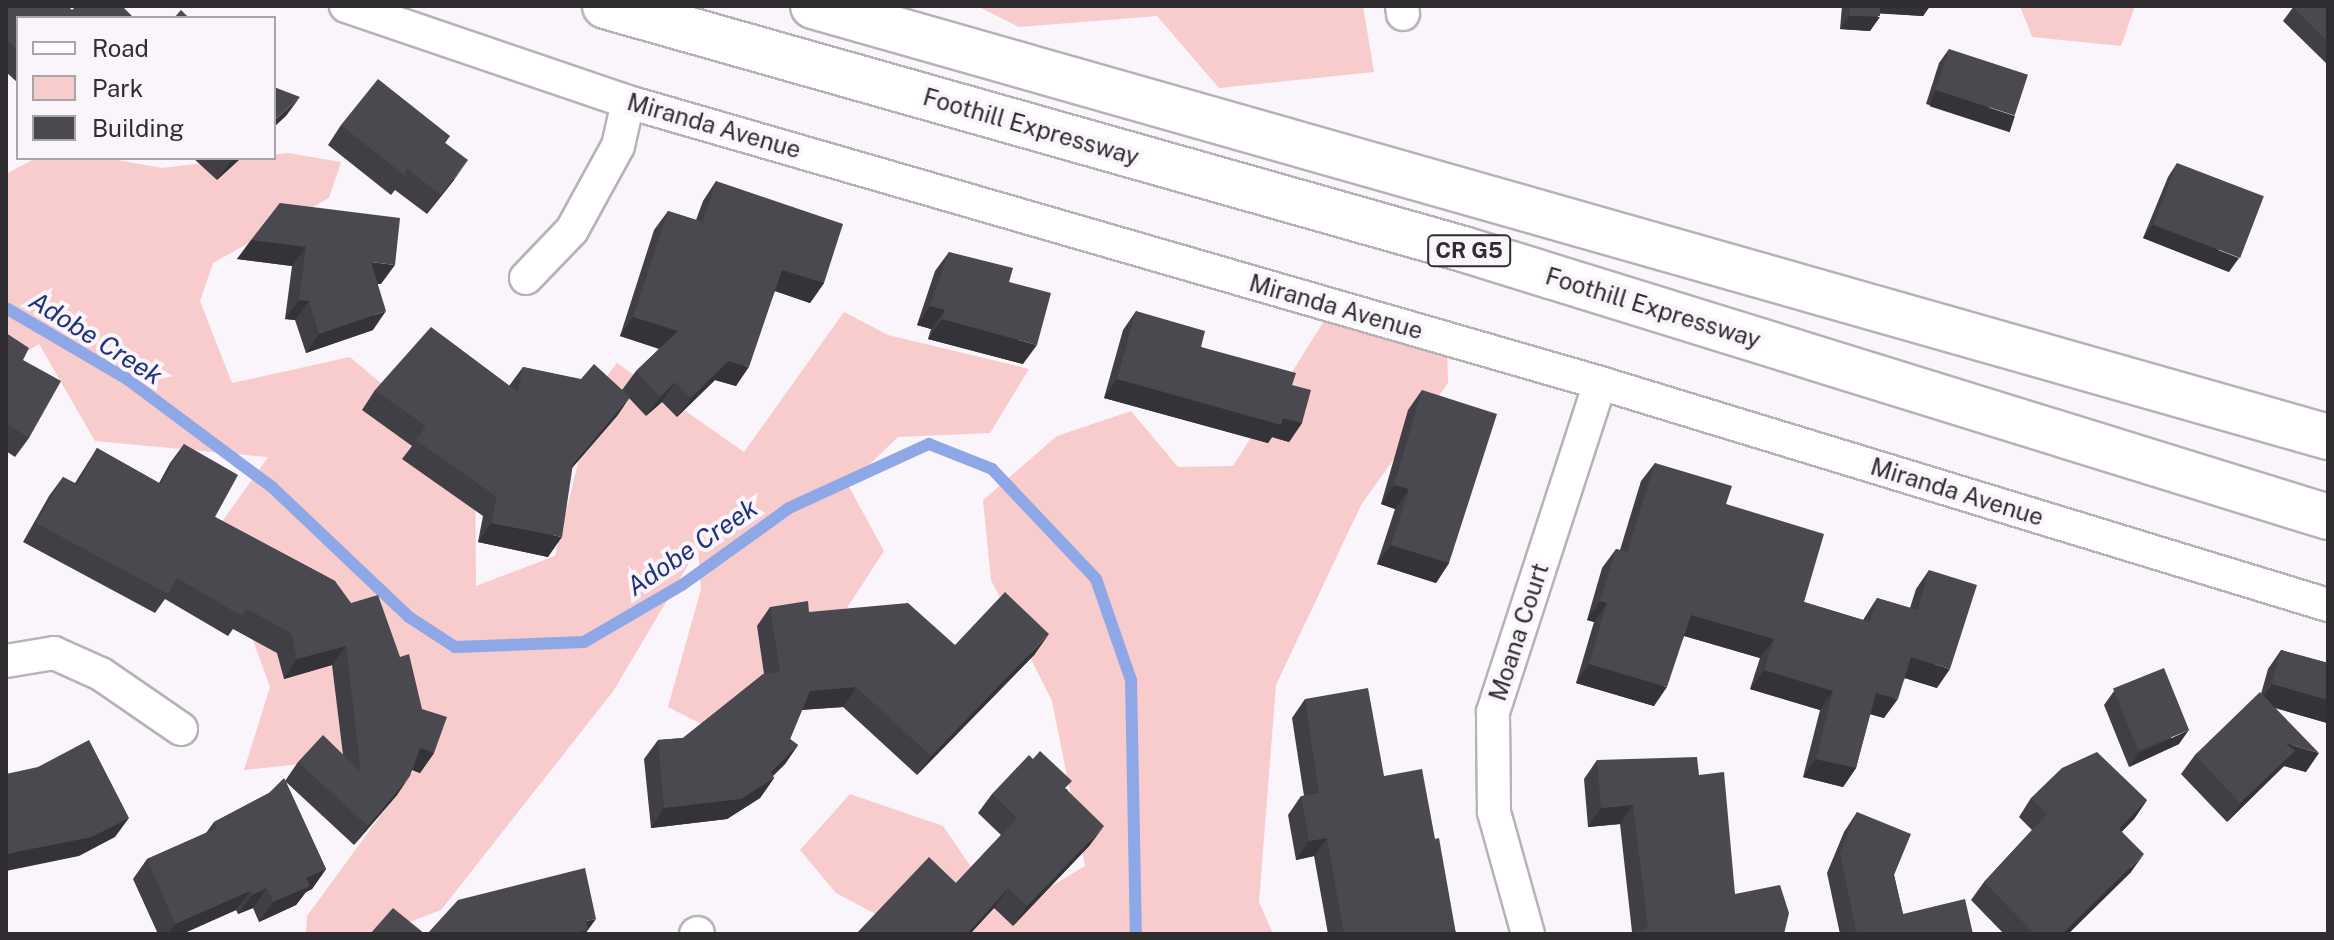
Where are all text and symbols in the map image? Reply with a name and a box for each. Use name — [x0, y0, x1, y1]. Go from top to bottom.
legend — [16, 16, 276, 160]
text: Road — [92, 34, 149, 62]
text: Park — [92, 74, 143, 102]
street label: Foothill Expressway — [920, 82, 1142, 172]
street label: Miranda Avenue — [624, 87, 804, 165]
text: Building — [92, 114, 184, 142]
road number: CR G5 — [1427, 233, 1511, 269]
street label: Foothill Expressway — [1542, 262, 1764, 354]
street label: Miranda Avenue — [1246, 268, 1426, 346]
water label: Adobe Creek — [24, 285, 168, 391]
street label: Miranda Avenue — [1867, 452, 2047, 532]
water label: Adobe Creek — [621, 492, 763, 602]
street label: Moana Court — [1483, 559, 1555, 705]

